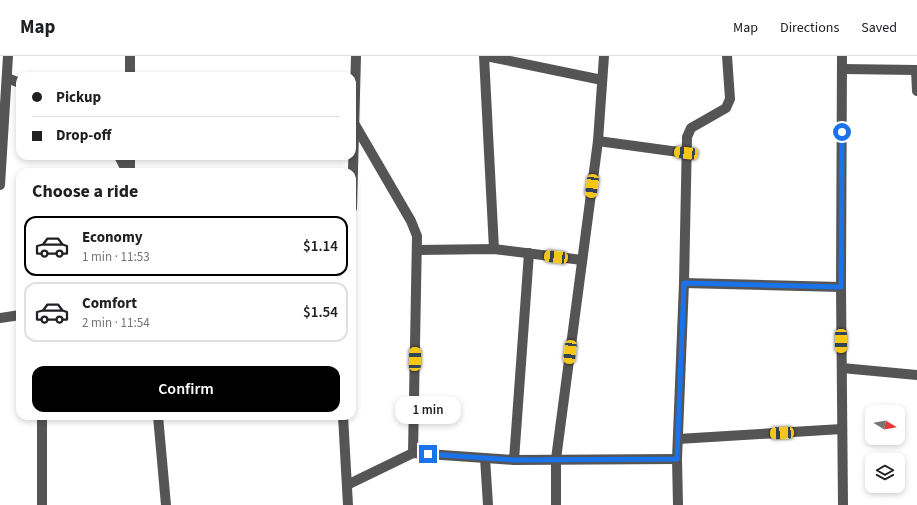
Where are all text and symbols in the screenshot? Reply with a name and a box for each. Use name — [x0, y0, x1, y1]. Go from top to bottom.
text: Map — [20, 14, 55, 41]
text: Map — [733, 18, 758, 38]
text: Directions — [780, 18, 839, 38]
text: Saved — [861, 18, 897, 38]
text: Pickup — [56, 87, 101, 108]
route start — [833, 123, 851, 141]
text: Drop-off — [56, 125, 111, 146]
car — [673, 146, 699, 160]
car — [584, 173, 600, 199]
text: Choose a ride — [32, 179, 138, 204]
text: Economy — [82, 227, 143, 248]
icon: car — [34, 228, 70, 264]
text: $1.14 — [303, 236, 338, 257]
text: 1 min · 11:53 — [82, 248, 150, 266]
car — [543, 250, 569, 264]
text: Comfort — [82, 293, 137, 314]
icon: car — [34, 294, 70, 330]
text: $1.54 — [303, 302, 338, 323]
text: 2 min · 11:54 — [82, 314, 150, 332]
car — [835, 329, 847, 353]
car — [563, 339, 577, 365]
car — [409, 347, 421, 371]
button: Confirm — [32, 366, 340, 412]
callout: 1 min — [395, 396, 461, 424]
text: 1 min — [413, 401, 443, 419]
north arrow — [865, 405, 905, 445]
map controls — [865, 405, 905, 493]
car — [770, 426, 794, 440]
route end — [419, 445, 437, 463]
button: layers — [865, 453, 905, 493]

